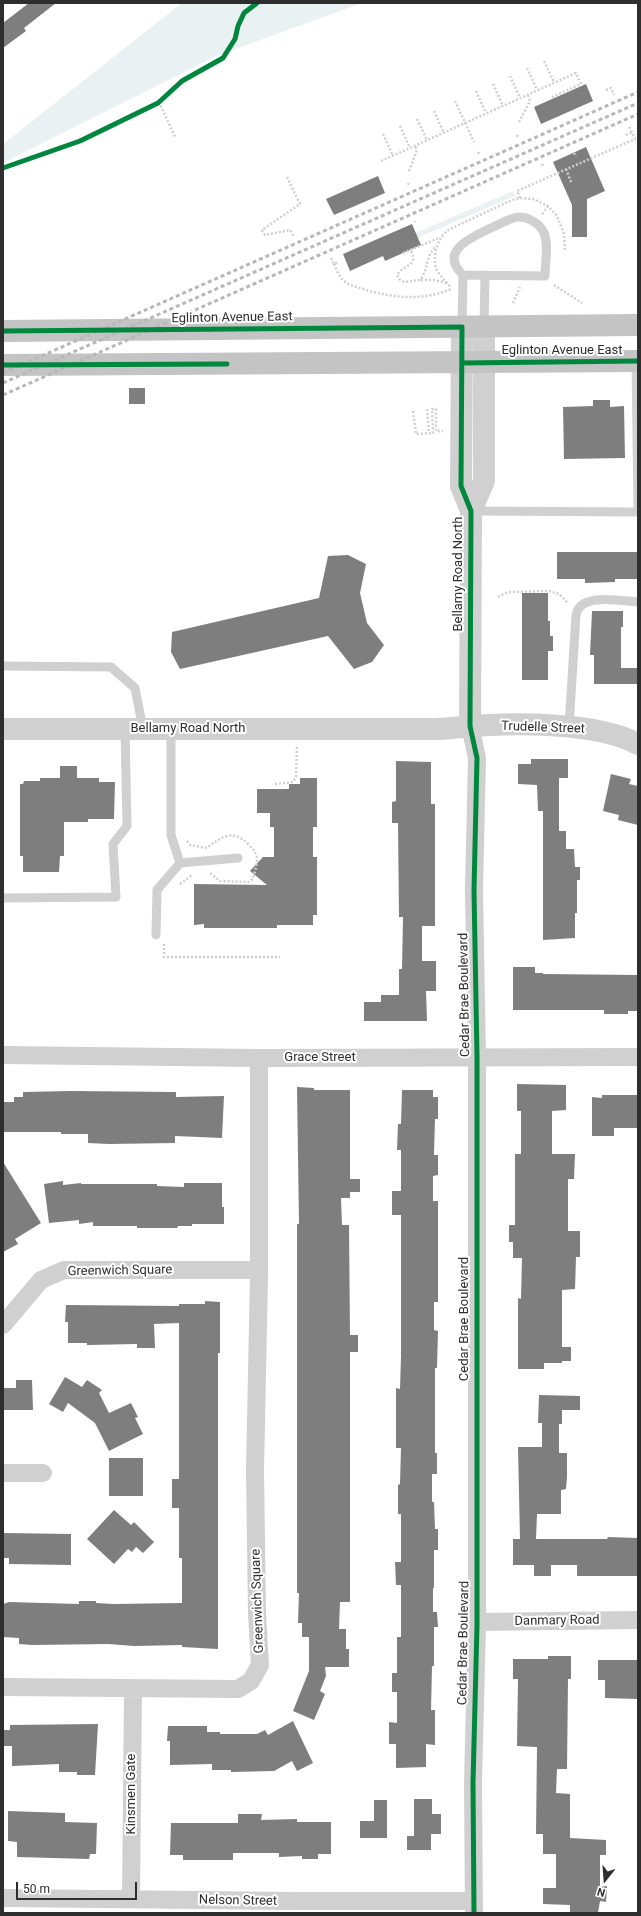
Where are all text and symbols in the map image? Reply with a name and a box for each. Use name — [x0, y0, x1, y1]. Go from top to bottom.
street label: Eglinton Avenue East — [171, 309, 293, 327]
street label: Eglinton Avenue East — [501, 343, 623, 359]
street label: Bellamy Road North — [451, 516, 467, 632]
street label: Trudelle Street — [501, 719, 585, 737]
street label: Bellamy Road North — [130, 721, 246, 737]
street label: Cedar Brae Boulevard — [456, 933, 474, 1057]
street label: Grace Street — [284, 1050, 356, 1066]
street label: Cedar Brae Boulevard — [457, 1257, 473, 1381]
street label: Greenwich Square — [67, 1262, 173, 1280]
street label: Greenwich Square — [248, 1548, 268, 1654]
street label: Cedar Brae Boulevard — [455, 1581, 473, 1705]
street label: Danmary Road — [514, 1612, 600, 1630]
street label: Kinsmen Gate — [124, 1754, 140, 1834]
north arrow — [585, 1860, 625, 1900]
scale bar — [18, 1874, 139, 1900]
text: 50 m — [23, 1882, 50, 1896]
text: N — [596, 1885, 607, 1899]
street label: Nelson Street — [199, 1893, 277, 1909]

